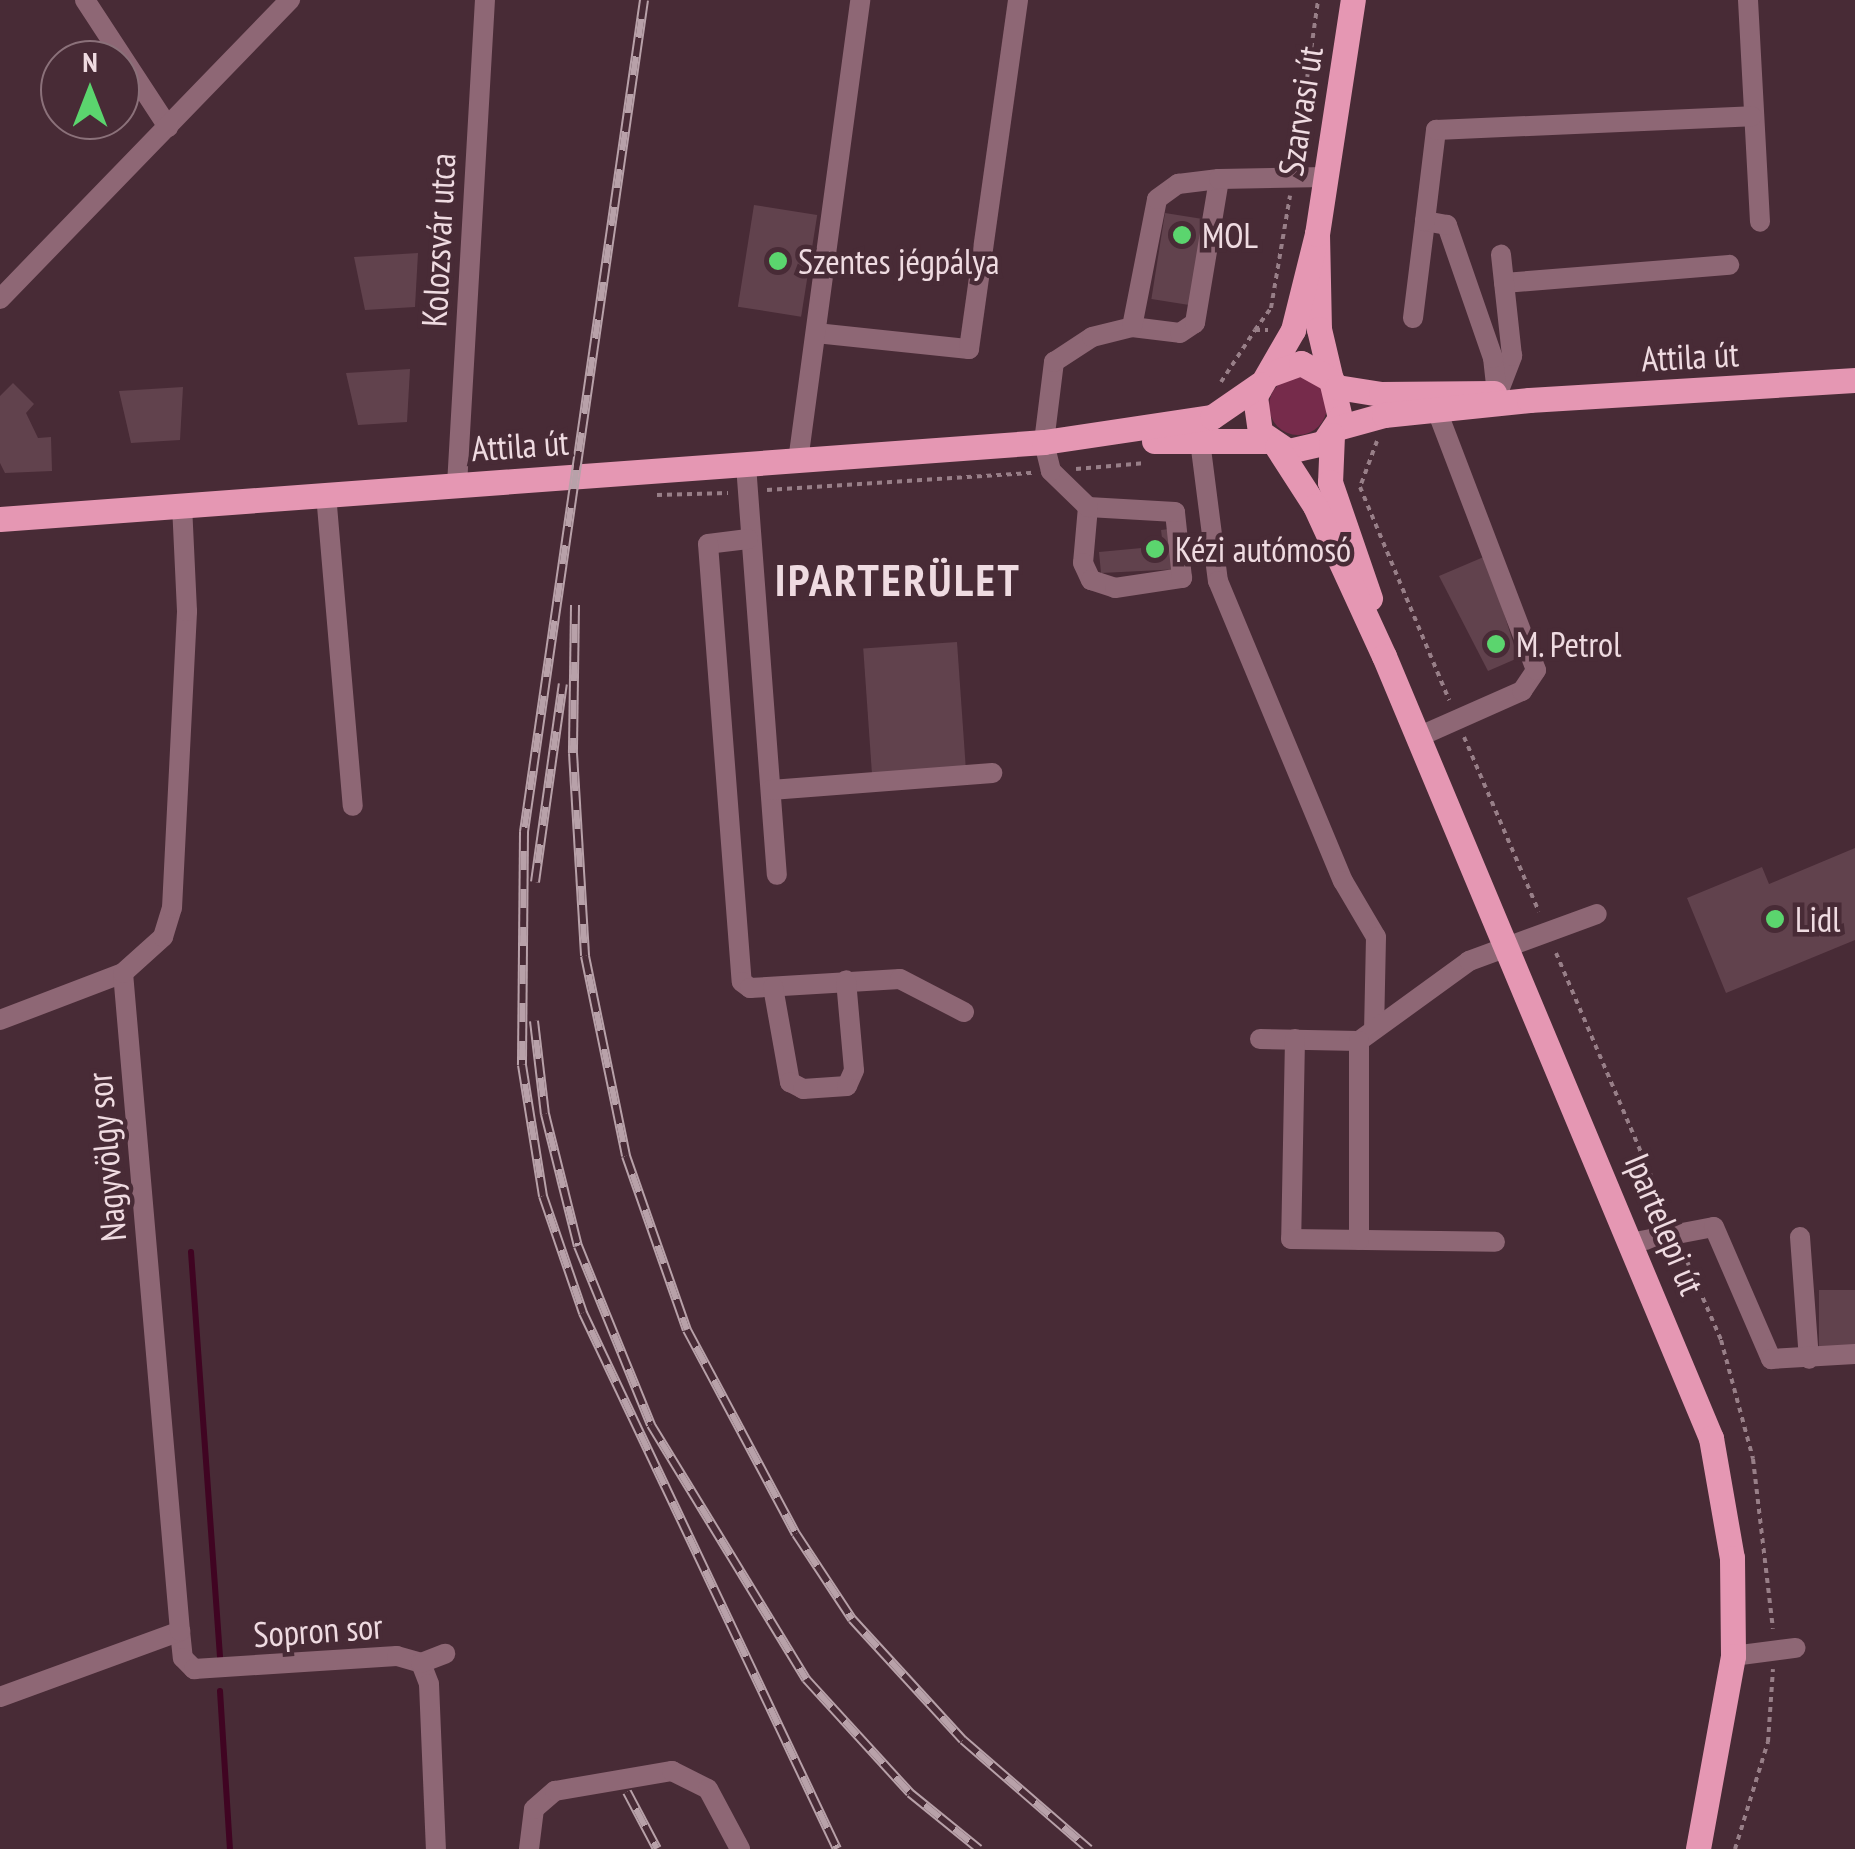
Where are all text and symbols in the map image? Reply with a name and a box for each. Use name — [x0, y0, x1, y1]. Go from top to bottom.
north arrow — [40, 40, 140, 140]
text: N — [82, 43, 98, 80]
street label: Szarvasi út — [1269, 43, 1331, 179]
street label: Kolozsvár utca — [412, 152, 464, 328]
place label: MOL — [1202, 214, 1258, 256]
marker: MOL — [1171, 224, 1193, 246]
place label: Szentes jégpálya — [798, 240, 999, 282]
marker: Szentes jégpálya — [767, 250, 789, 272]
street label: Attila út — [1640, 332, 1740, 380]
street label: Attila út — [470, 421, 570, 469]
place label: Kézi autómosó — [1175, 528, 1351, 570]
marker: Kézi autómosó — [1144, 538, 1166, 560]
district label: IPARTERÜLET — [775, 553, 1021, 607]
place label: M. Petrol — [1516, 623, 1624, 665]
marker: M. Petrol — [1485, 633, 1507, 655]
place label: Lidl — [1795, 898, 1840, 940]
marker: Lidl — [1764, 908, 1786, 930]
street label: Nagyvölgy sor — [78, 1070, 134, 1244]
street label: Ipartelepi út — [1617, 1147, 1713, 1301]
street label: Sopron sor — [252, 1605, 384, 1655]

